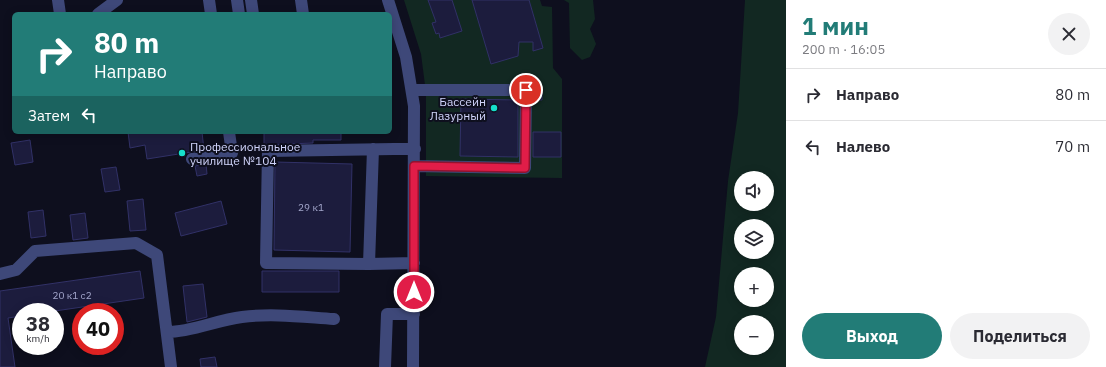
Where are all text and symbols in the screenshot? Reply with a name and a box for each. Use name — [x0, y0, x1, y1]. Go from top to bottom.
text: 1 мин — [802, 10, 869, 42]
button: close — [1048, 13, 1090, 55]
text: 80 m — [94, 24, 159, 61]
icon: right — [28, 28, 80, 80]
text: 200 m · 16:05 — [802, 41, 885, 58]
text: Направо — [94, 60, 167, 83]
pin — [509, 73, 543, 107]
icon: arrive — [515, 79, 537, 101]
icon: right — [802, 84, 824, 106]
text: Направо — [836, 85, 899, 104]
text: 80 m — [1055, 85, 1090, 104]
place label: Бассейн Лазурный — [430, 94, 486, 123]
marker: Бассейн Лазурный — [489, 103, 499, 113]
icon: left — [78, 104, 100, 126]
text: Затем — [28, 106, 70, 125]
icon: left — [802, 136, 824, 158]
text: Налево — [836, 137, 890, 156]
text: 70 m — [1055, 137, 1090, 156]
place label: Профессиональное училище №104 — [190, 139, 301, 168]
marker: Профессиональное училище №104 — [177, 148, 187, 158]
map controls — [734, 171, 774, 355]
button: sound — [734, 171, 774, 211]
house number: 29 к1 — [298, 201, 324, 214]
button: layers — [734, 219, 774, 259]
button: + — [734, 267, 774, 307]
position arrow — [393, 271, 435, 313]
house number: 20 к1 с2 — [52, 289, 92, 302]
speed limit sign: 40 — [72, 303, 124, 355]
text: 38 — [26, 310, 50, 337]
button: Выход — [802, 313, 942, 359]
button: Поделиться — [950, 313, 1090, 359]
button: − — [734, 315, 774, 355]
text: km/h — [26, 332, 50, 345]

